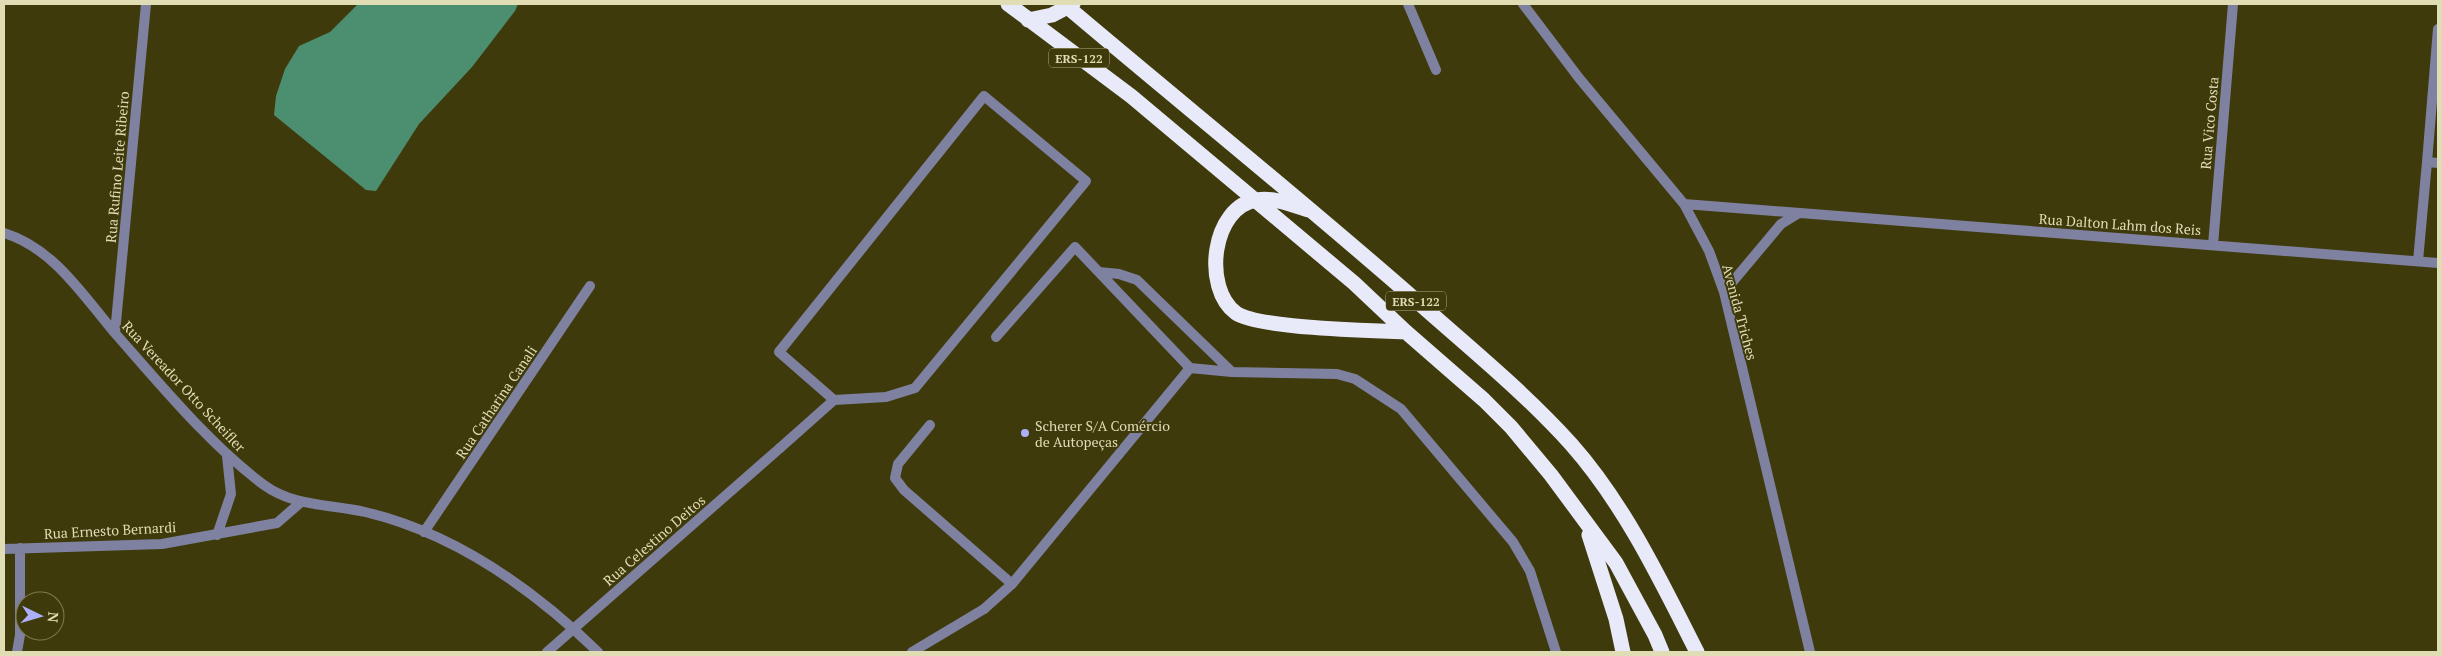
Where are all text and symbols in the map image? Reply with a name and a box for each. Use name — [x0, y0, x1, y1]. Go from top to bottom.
road number: ERS-122 — [1049, 48, 1109, 68]
street label: Rua Vico Costa — [2195, 76, 2223, 170]
street label: Rua Rufino Leite Ribeiro — [101, 90, 133, 244]
street label: Rua Dalton Lahm dos Reis — [2038, 209, 2202, 239]
street label: Avenida Triches — [1718, 262, 1762, 362]
road number: ERS-122 — [1386, 292, 1446, 310]
street label: Rua Vereador Otto Scheifler — [118, 316, 250, 456]
street label: Rua Catharina Canali — [451, 342, 541, 462]
place label: Scherer S/A Comércio de Autopeças — [1035, 416, 1170, 451]
marker: Scherer S/A Comércio de Autopeças — [1019, 427, 1031, 439]
street label: Rua Celestino Deitos — [599, 490, 709, 590]
street label: Rua Ernesto Bernardi — [43, 517, 177, 543]
north arrow — [15, 591, 65, 641]
text: N — [43, 611, 63, 624]

